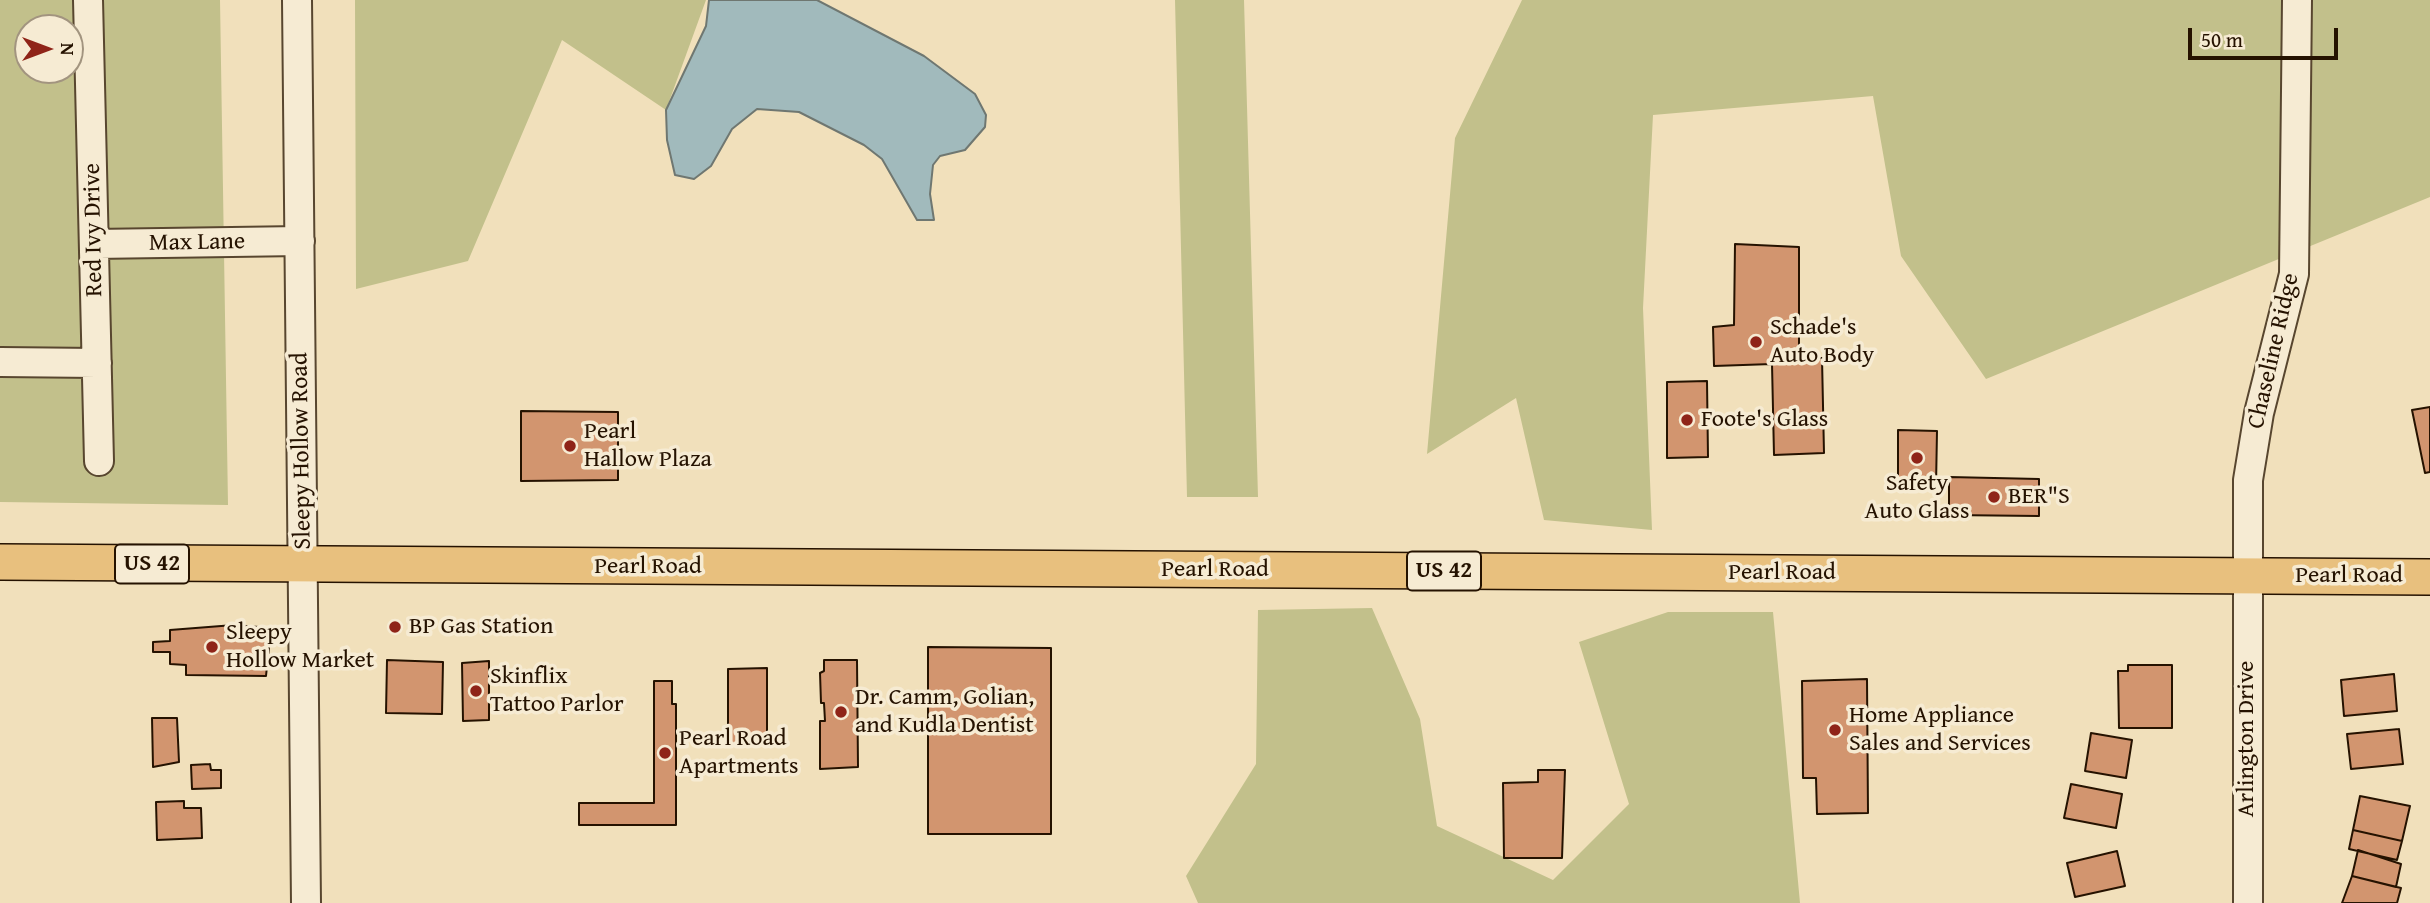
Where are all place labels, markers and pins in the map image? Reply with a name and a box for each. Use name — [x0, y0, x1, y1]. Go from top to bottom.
place label: Schade's Auto Body — [1770, 314, 1874, 370]
marker: Schade's Auto Body — [1748, 334, 1764, 350]
place label: Foote's Glass — [1701, 406, 1828, 434]
marker: Foote's Glass — [1679, 412, 1695, 428]
place label: Pearl Hallow Plaza — [584, 418, 712, 474]
marker: Pearl Hallow Plaza — [562, 438, 578, 454]
marker: Safety Auto Glass — [1909, 450, 1925, 466]
place label: Safety Auto Glass — [1865, 470, 1969, 526]
place label: BER"S — [2008, 483, 2070, 511]
marker: BER"S — [1986, 489, 2002, 505]
place label: BP Gas Station — [409, 613, 554, 641]
place label: Sleepy Hollow Market — [226, 619, 374, 675]
marker: BP Gas Station — [387, 619, 403, 635]
marker: Sleepy Hollow Market — [204, 639, 220, 655]
place label: Skinflix Tattoo Parlor — [490, 663, 624, 719]
marker: Skinflix Tattoo Parlor — [468, 683, 484, 699]
place label: Dr. Camm, Golian, and Kudla Dentist — [855, 684, 1034, 740]
place label: Home Appliance Sales and Services — [1849, 702, 2031, 758]
marker: Dr. Camm, Golian, and Kudla Dentist — [833, 704, 849, 720]
marker: Home Appliance Sales and Services — [1827, 722, 1843, 738]
place label: Pearl Road Apartments — [679, 725, 799, 781]
marker: Pearl Road Apartments — [657, 745, 673, 761]

